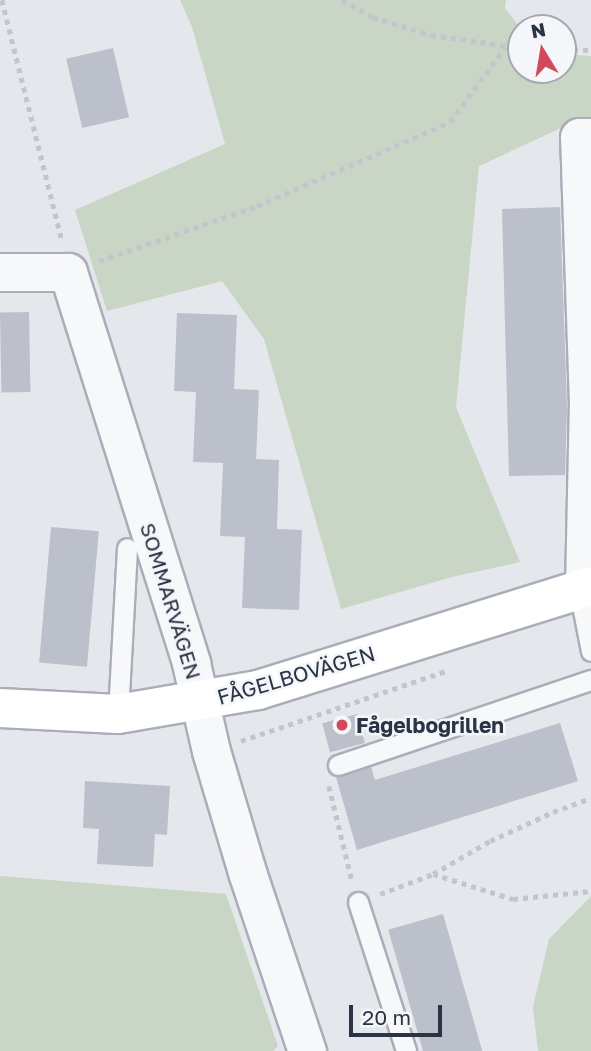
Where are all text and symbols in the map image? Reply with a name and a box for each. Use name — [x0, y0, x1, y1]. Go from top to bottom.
north arrow — [507, 14, 577, 84]
text: N — [529, 17, 548, 43]
street label: SOMMARVÄGEN — [135, 520, 207, 682]
street label: FÅGELBOVÄGEN — [214, 640, 378, 710]
place label: Fågelbogrillen — [356, 712, 504, 738]
marker: Fågelbogrillen — [334, 717, 350, 733]
scale bar — [353, 992, 446, 1036]
text: 20 m — [362, 1004, 411, 1030]

